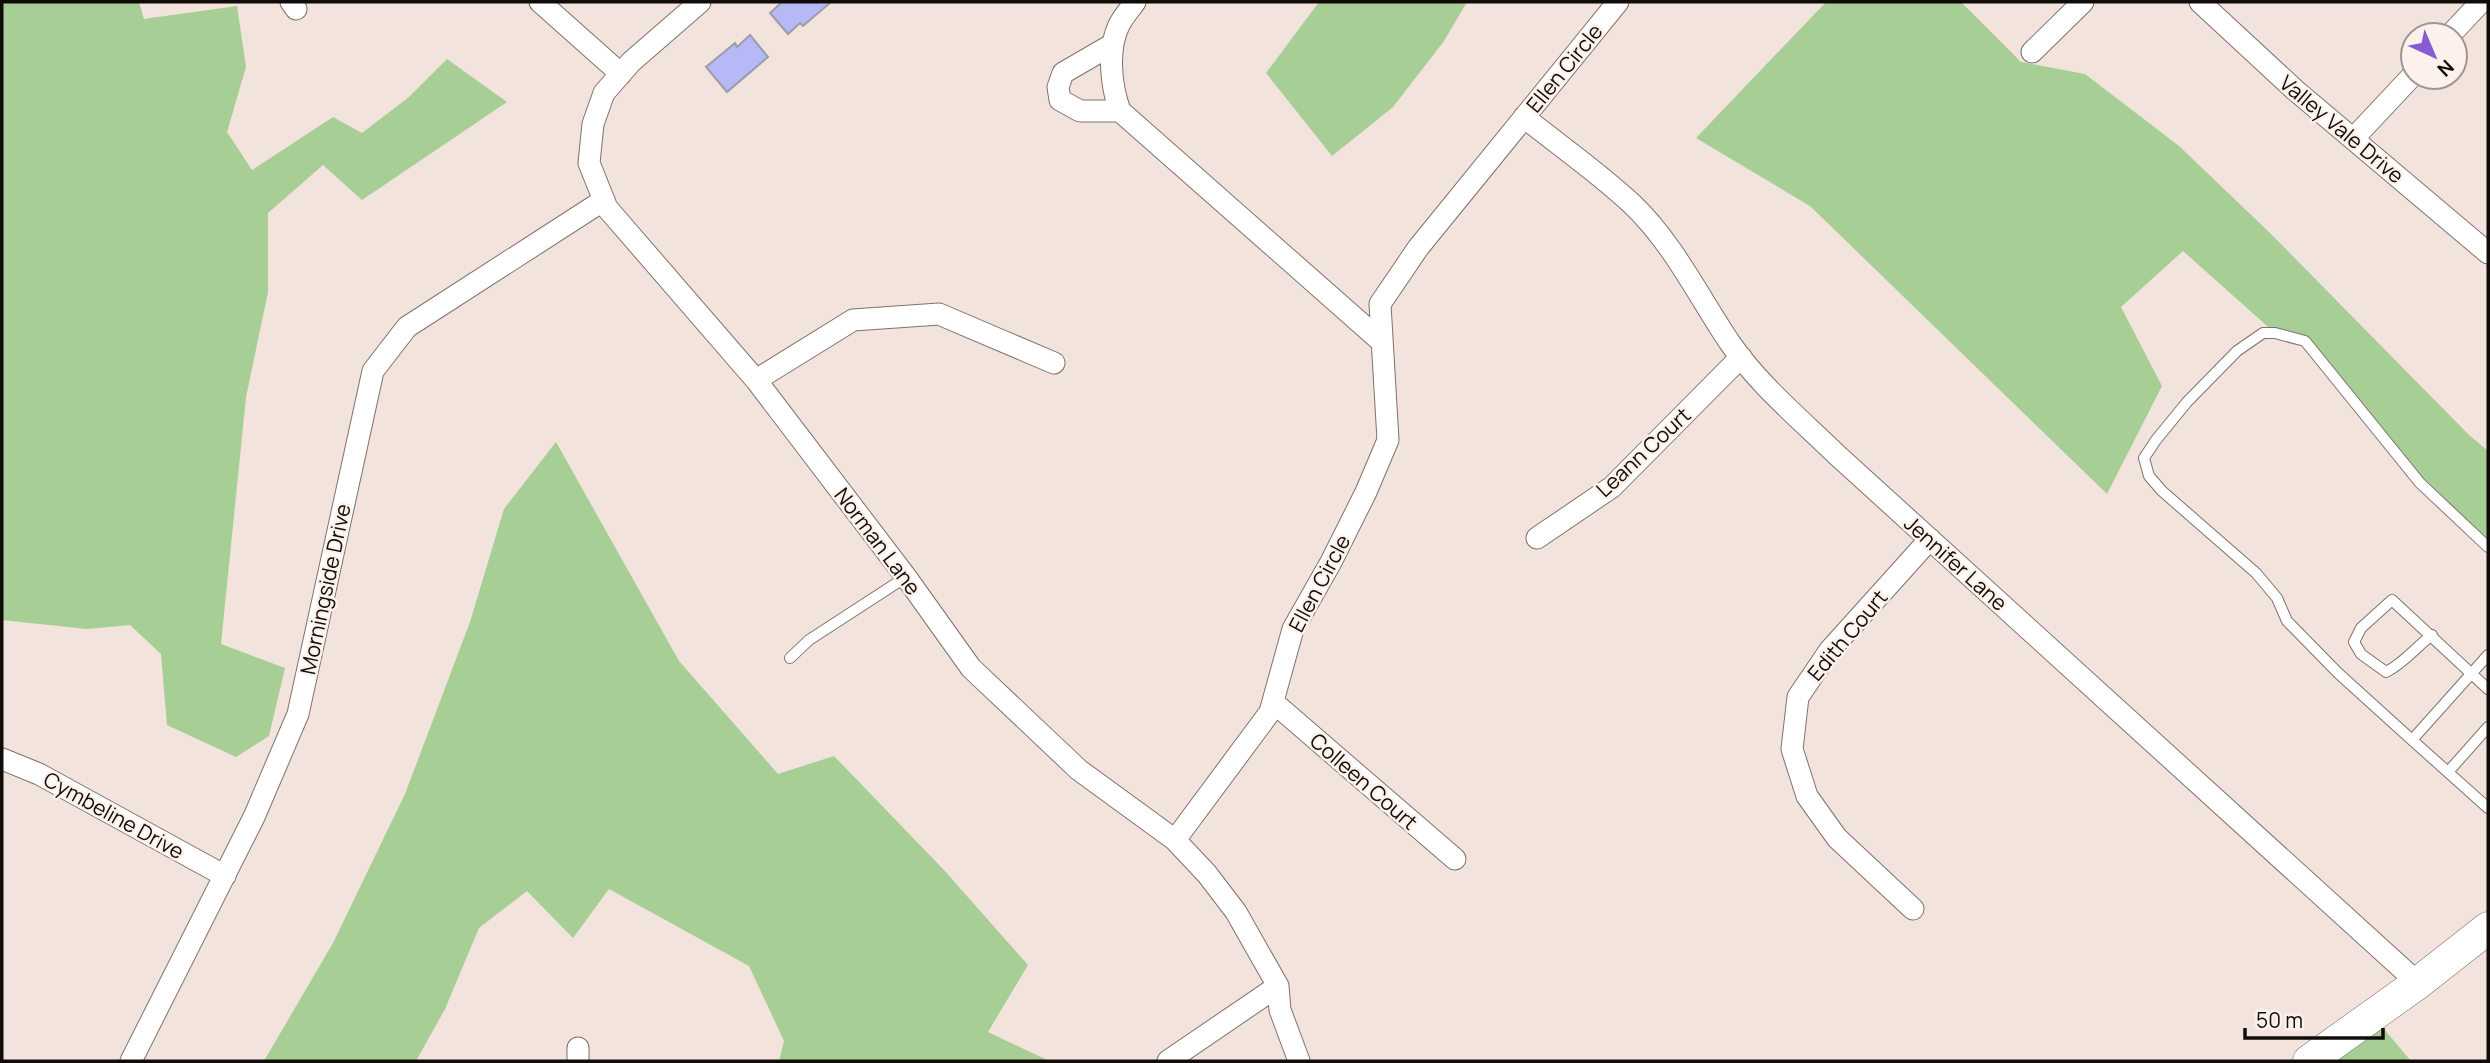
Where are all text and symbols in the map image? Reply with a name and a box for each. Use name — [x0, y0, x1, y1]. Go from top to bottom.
street label: Ellen Circle — [1520, 18, 1608, 118]
north arrow — [2399, 21, 2469, 91]
text: N — [2432, 54, 2460, 82]
street label: Valley Vale Drive — [2274, 69, 2410, 189]
street label: Leann Court — [1590, 401, 1696, 503]
street label: Norman Lane — [828, 482, 928, 600]
street label: Morningside Drive — [293, 501, 357, 677]
street label: Jennifer Lane — [1898, 509, 2014, 617]
street label: Ellen Circle — [1282, 530, 1356, 636]
street label: Edith Court — [1801, 584, 1893, 686]
street label: Colleen Court — [1304, 726, 1424, 836]
street label: Cymbeline Drive — [39, 765, 189, 865]
scale bar — [2245, 996, 2383, 1040]
text: 50 m — [2256, 1006, 2303, 1034]

